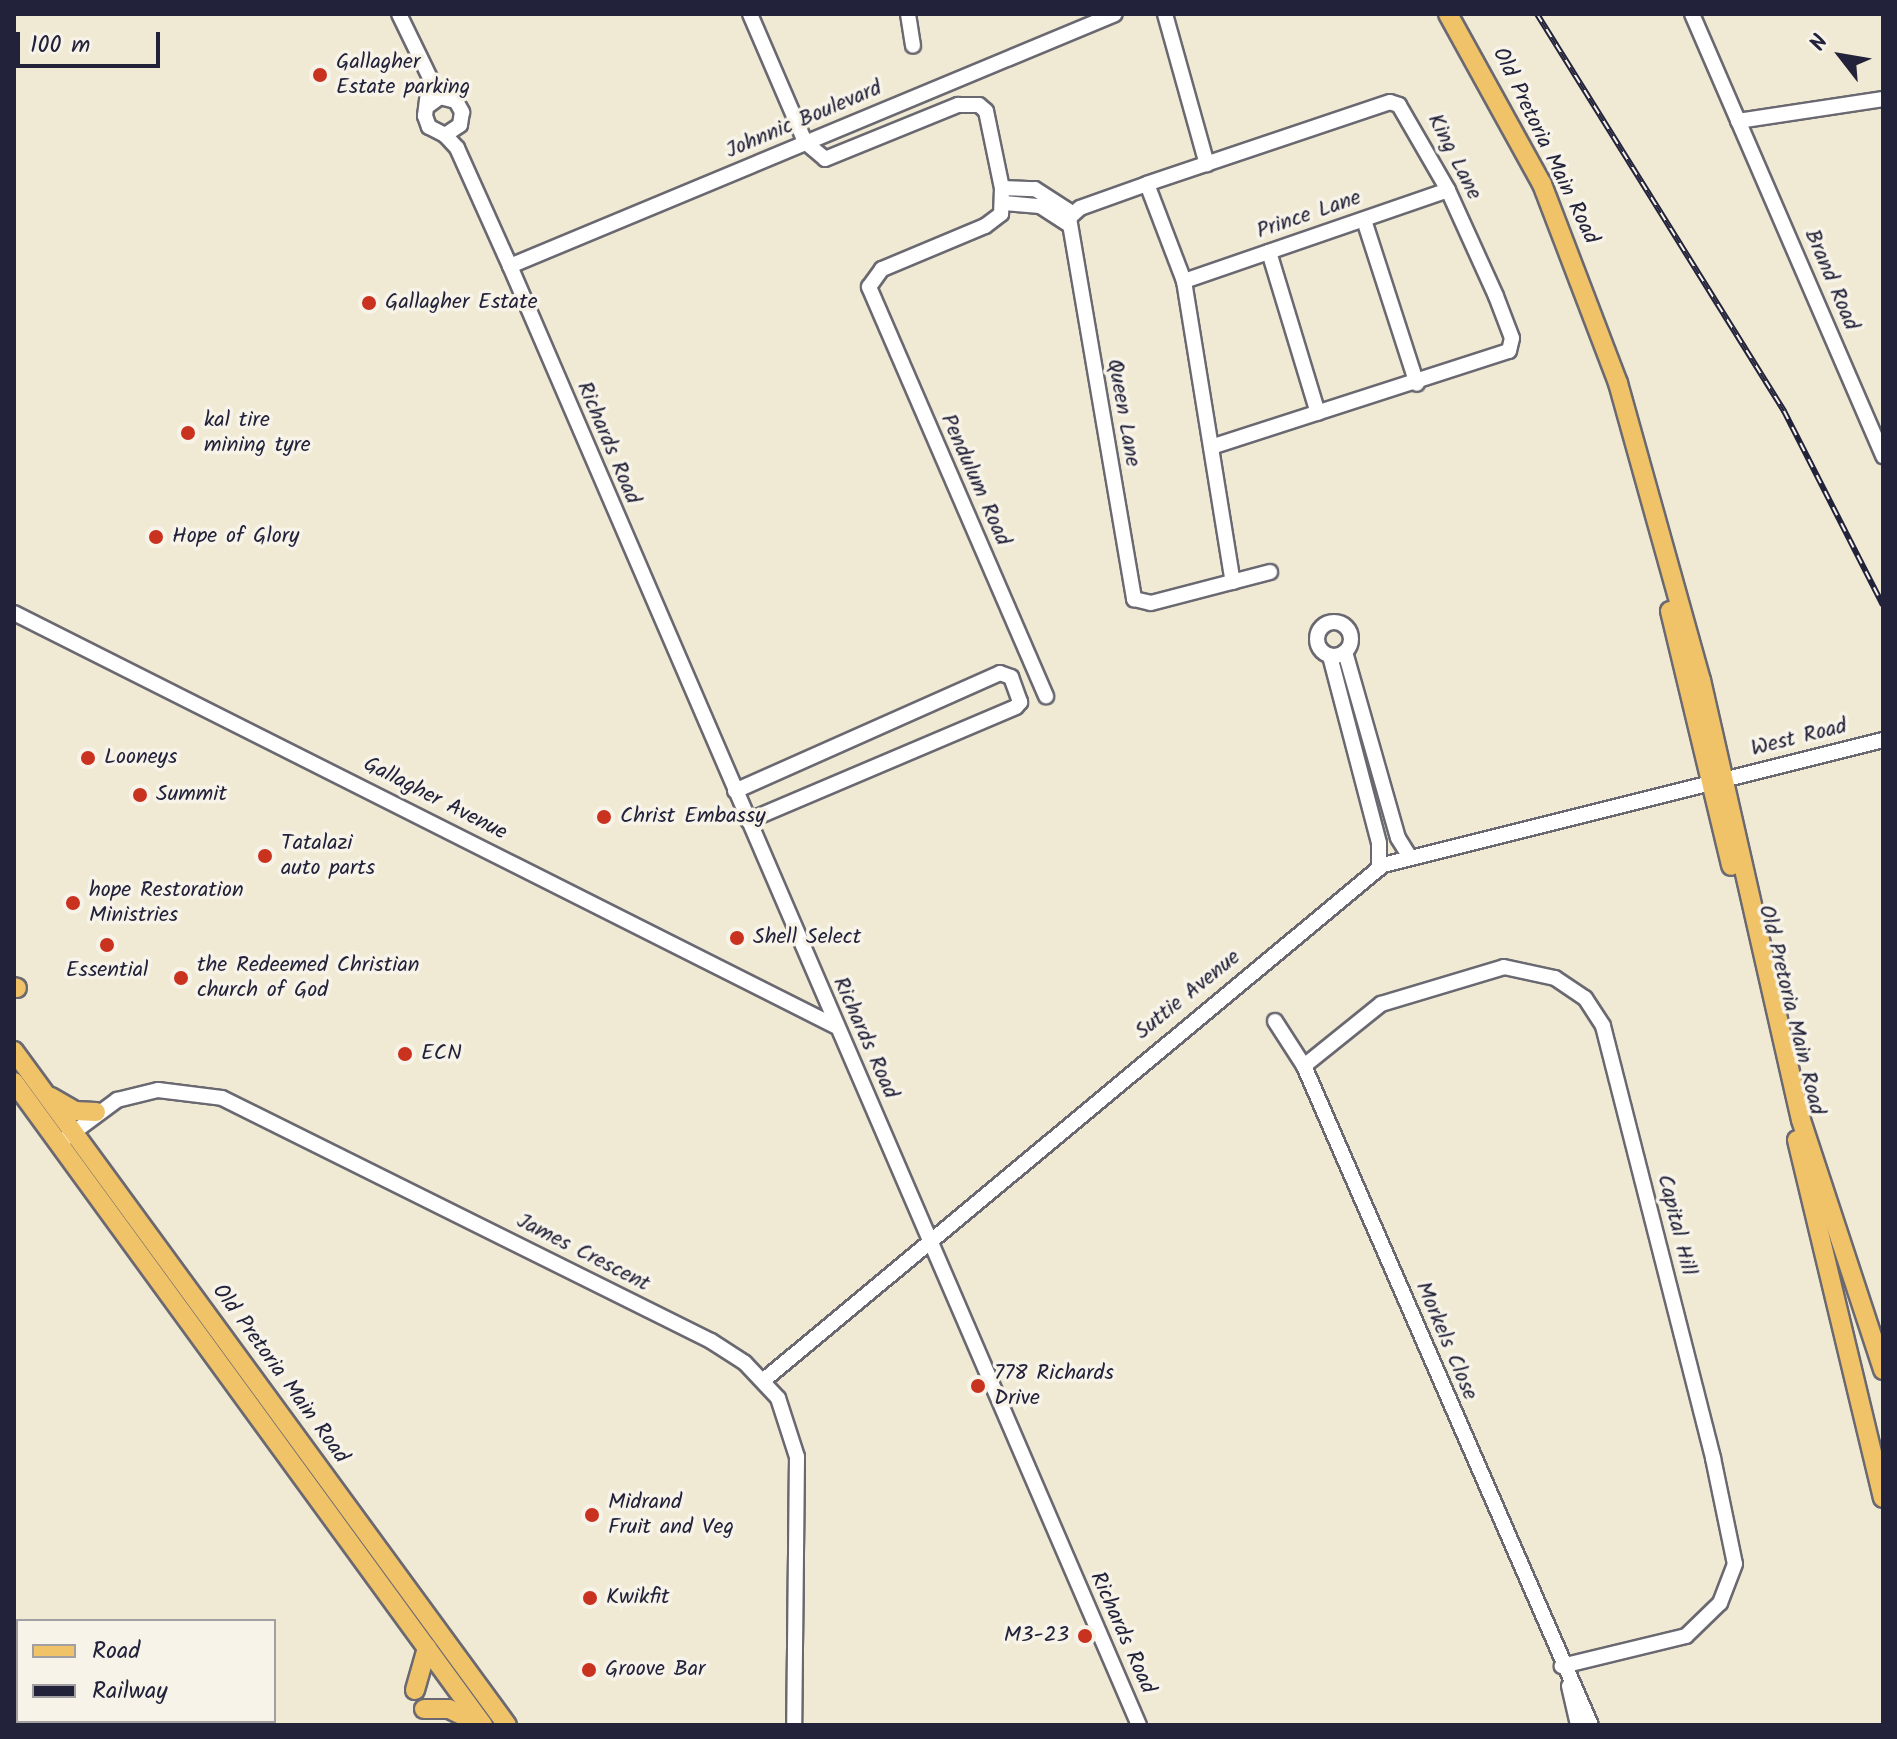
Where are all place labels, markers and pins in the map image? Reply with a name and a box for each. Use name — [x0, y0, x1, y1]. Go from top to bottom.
place label: Gallagher Estate parking — [336, 49, 470, 100]
marker: Gallagher Estate parking — [311, 66, 329, 84]
place label: Gallagher Estate — [385, 290, 538, 316]
marker: Gallagher Estate — [360, 294, 378, 312]
place label: kal tire mining tyre — [204, 407, 311, 458]
marker: kal tire mining tyre — [179, 424, 197, 442]
place label: Hope of Glory — [172, 524, 299, 550]
marker: Hope of Glory — [147, 528, 165, 546]
place label: Looneys — [104, 745, 177, 771]
marker: Looneys — [79, 749, 97, 767]
place label: Summit — [156, 782, 227, 808]
marker: Summit — [131, 786, 149, 804]
place label: Christ Embassy — [620, 804, 766, 830]
marker: Christ Embassy — [595, 808, 613, 826]
place label: Tatalazi auto parts — [281, 830, 375, 882]
marker: Tatalazi auto parts — [256, 847, 274, 865]
place label: hope Restoration Ministries — [89, 877, 244, 928]
marker: hope Restoration Ministries — [64, 894, 82, 912]
place label: Shell Select — [753, 925, 861, 951]
marker: Shell Select — [728, 929, 746, 947]
marker: Essential — [98, 936, 116, 954]
place label: the Redeemed Christian church of God — [197, 952, 419, 1004]
place label: Essential — [66, 958, 148, 984]
marker: the Redeemed Christian church of God — [172, 969, 190, 987]
place label: ECN — [421, 1041, 462, 1067]
marker: ECN — [396, 1045, 414, 1063]
place label: 778 Richards Drive — [994, 1360, 1114, 1412]
marker: 778 Richards Drive — [969, 1377, 987, 1395]
place label: Midrand Fruit and Veg — [608, 1489, 734, 1540]
marker: Midrand Fruit and Veg — [583, 1506, 601, 1524]
place label: Kwikfit — [606, 1585, 669, 1611]
marker: Kwikfit — [581, 1589, 599, 1607]
place label: M3-23 — [1004, 1623, 1069, 1649]
marker: M3-23 — [1076, 1627, 1094, 1645]
place label: Groove Bar — [605, 1657, 705, 1683]
marker: Groove Bar — [580, 1661, 598, 1679]

